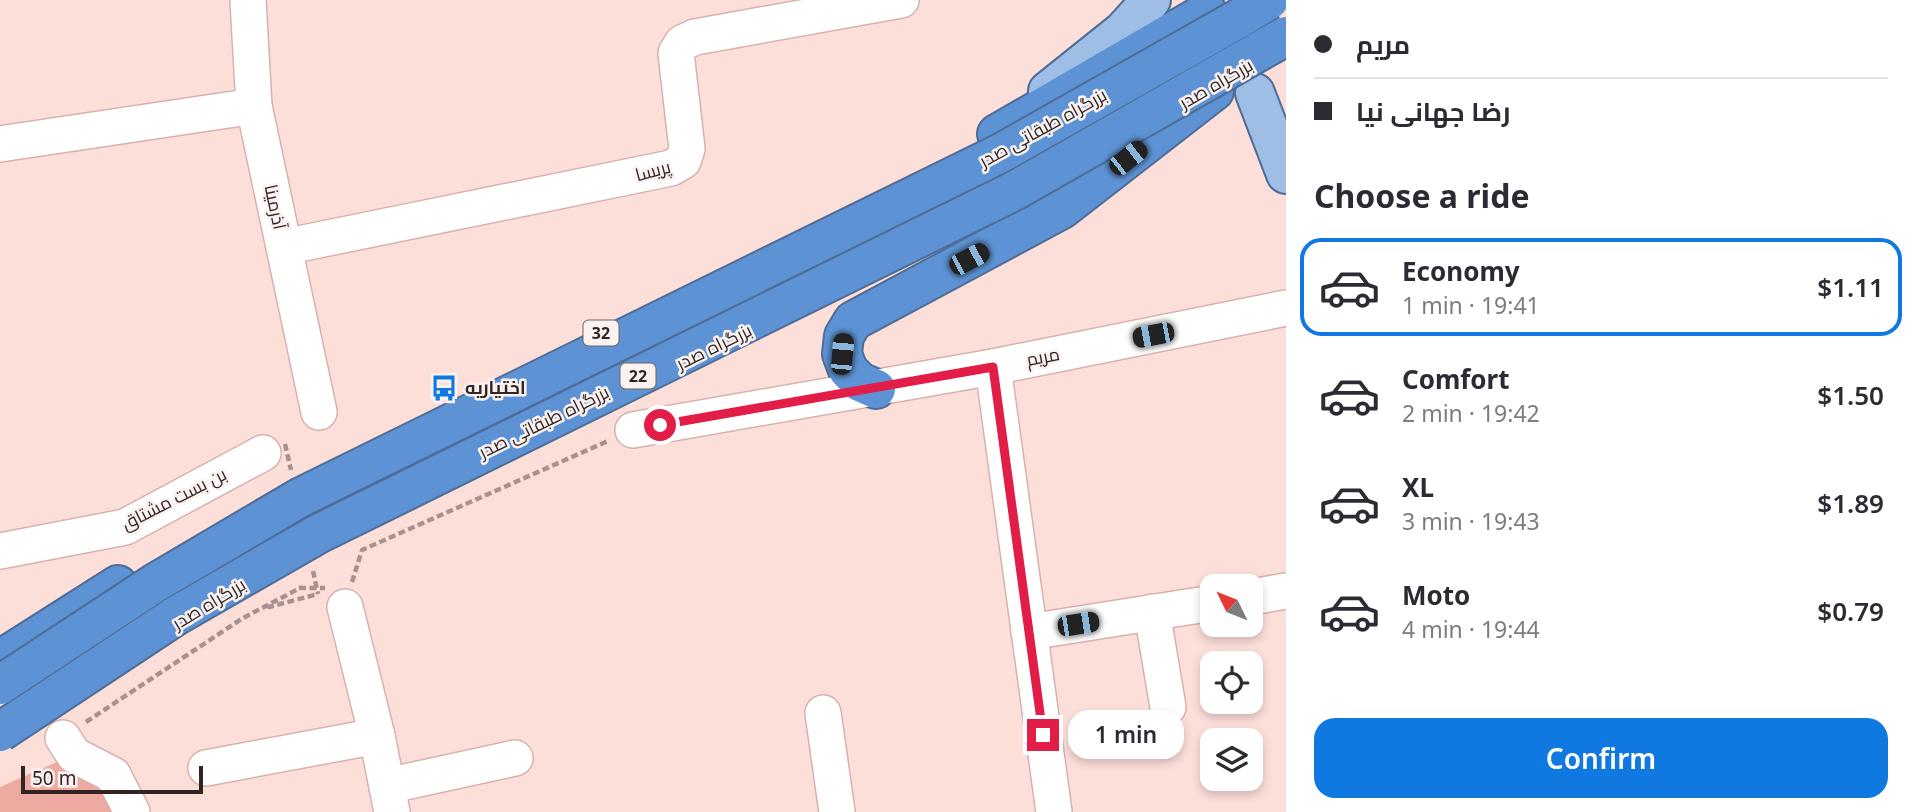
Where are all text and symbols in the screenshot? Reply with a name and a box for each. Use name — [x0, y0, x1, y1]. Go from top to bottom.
text: مریم — [1356, 26, 1410, 62]
street label: بزرگراه صدر — [1173, 52, 1257, 114]
street label: بزرگراه طبقاتی صدر — [973, 82, 1111, 173]
text: رضا جهانی نیا — [1356, 93, 1510, 129]
car — [1105, 137, 1152, 179]
street label: پریسا — [632, 154, 674, 187]
text: Choose a ride — [1314, 174, 1530, 217]
street label: آذرمینا — [259, 182, 293, 232]
car — [946, 240, 993, 278]
text: Economy — [1402, 253, 1520, 289]
icon: car — [1318, 256, 1381, 319]
text: $1.11 — [1817, 269, 1884, 305]
text: 1 min · 19:41 — [1402, 289, 1540, 321]
street label: بزرگراه صدر — [671, 317, 756, 375]
road number: 32 — [584, 320, 618, 346]
car — [1131, 321, 1176, 349]
car — [830, 332, 855, 376]
street label: مریم — [1024, 341, 1062, 372]
text: Comfort — [1402, 361, 1510, 397]
road number: 22 — [620, 364, 656, 388]
icon: car — [1318, 364, 1381, 427]
bus stop icon: اختیاریه — [429, 373, 459, 403]
place label: اختیاریه — [465, 375, 526, 399]
text: $1.50 — [1817, 377, 1884, 413]
street label: بزرگراه طبقاتی صدر — [473, 379, 613, 464]
text: 2 min · 19:42 — [1402, 397, 1540, 429]
route start — [644, 409, 676, 441]
street label: بن بست مشتاق — [117, 461, 231, 536]
text: XL — [1402, 469, 1434, 505]
icon: car — [1318, 472, 1381, 535]
text: $1.89 — [1817, 485, 1884, 521]
text: 3 min · 19:43 — [1402, 505, 1540, 537]
street label: بزرگراه صدر — [166, 572, 250, 635]
north arrow — [1200, 574, 1264, 637]
map controls — [1200, 574, 1263, 791]
text: Moto — [1402, 577, 1470, 613]
icon: car — [1318, 580, 1381, 643]
text: $0.79 — [1817, 593, 1884, 629]
car — [1056, 610, 1101, 638]
text: 4 min · 19:44 — [1402, 613, 1540, 645]
button: locate — [1200, 651, 1263, 714]
callout: 1 min — [1068, 710, 1183, 760]
text: 1 min — [1095, 718, 1157, 750]
button: Confirm — [1314, 718, 1888, 798]
route end — [1027, 719, 1059, 751]
button: layers — [1200, 728, 1263, 791]
scale bar — [21, 763, 203, 795]
text: 50 m — [32, 765, 76, 791]

